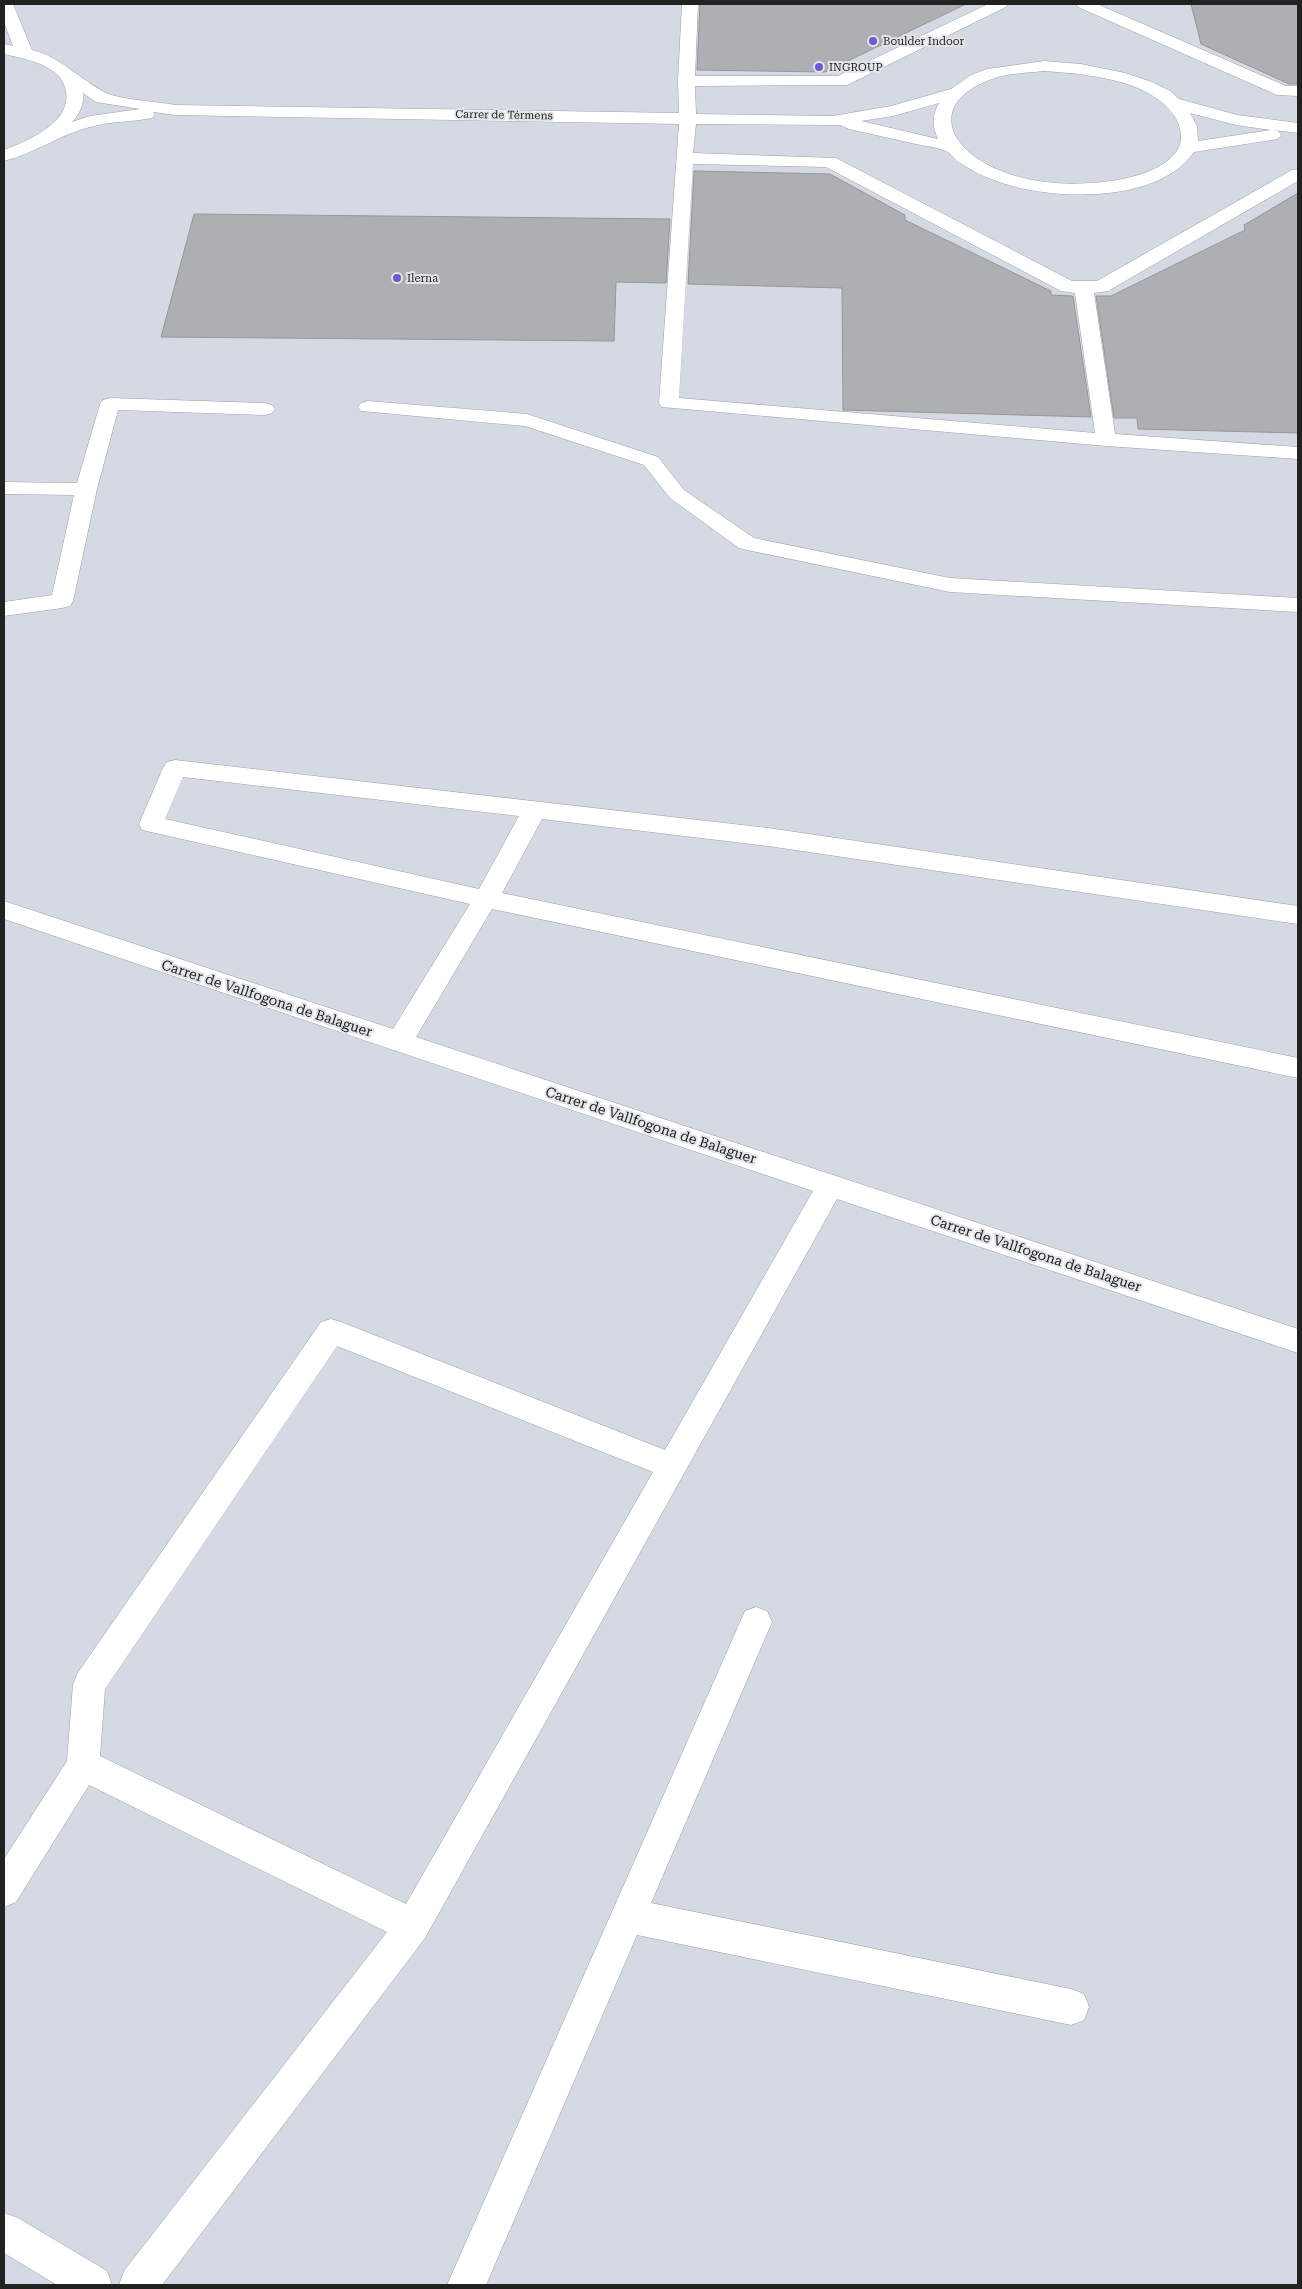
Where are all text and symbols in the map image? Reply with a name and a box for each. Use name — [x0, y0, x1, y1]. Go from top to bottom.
marker: Boulder Indoor — [867, 35, 879, 47]
place label: Boulder Indoor — [883, 35, 965, 48]
marker: INGROUP — [813, 61, 825, 73]
place label: INGROUP — [829, 61, 883, 74]
street label: Carrer de Térmens — [455, 108, 553, 122]
marker: Ilerna — [391, 272, 403, 284]
place label: Ilerna — [407, 272, 438, 285]
street label: Carrer de Vallfogona de Balaguer — [160, 956, 375, 1040]
street label: Carrer de Vallfogona de Balaguer — [544, 1083, 759, 1167]
street label: Carrer de Vallfogona de Balaguer — [929, 1211, 1144, 1295]

